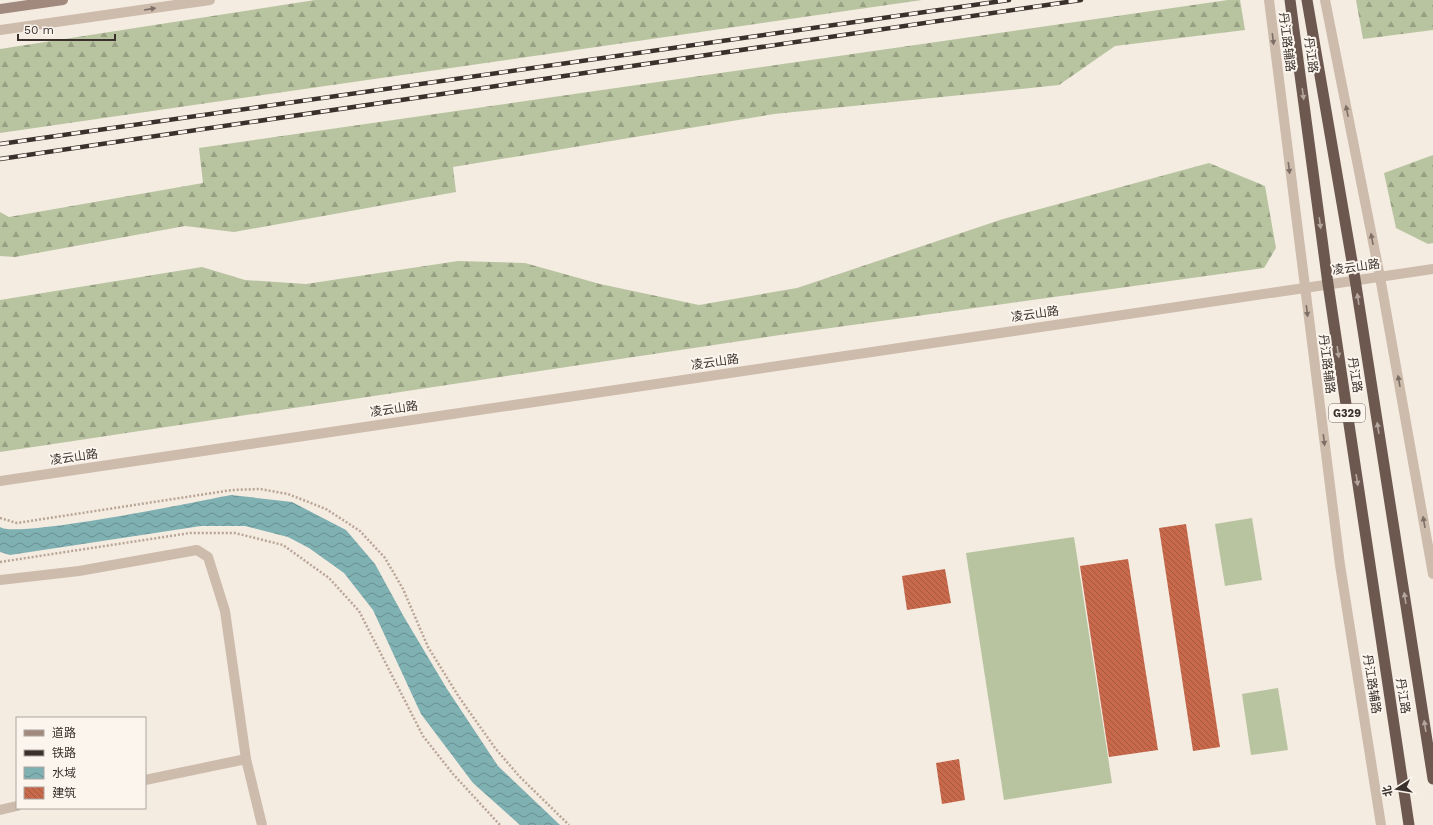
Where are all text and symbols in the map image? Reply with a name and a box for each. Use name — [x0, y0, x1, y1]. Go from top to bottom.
one-way arrow — [143, 6, 156, 12]
street label: 丹江路辅路 — [1276, 11, 1298, 73]
scale bar — [18, 16, 115, 42]
text: 50 m — [24, 23, 54, 37]
one-way arrow — [1270, 33, 1276, 45]
street label: 丹江路 — [1302, 36, 1320, 74]
one-way arrow — [1300, 88, 1306, 100]
one-way arrow — [1343, 105, 1349, 118]
one-way arrow — [1286, 162, 1293, 174]
one-way arrow — [1317, 217, 1323, 229]
one-way arrow — [1369, 233, 1375, 245]
street label: 凌云山路 — [1331, 257, 1381, 277]
one-way arrow — [1355, 293, 1361, 305]
street label: 凌云山路 — [1010, 304, 1060, 324]
one-way arrow — [1304, 305, 1310, 317]
street label: 丹江路辅路 — [1316, 333, 1338, 395]
one-way arrow — [1335, 346, 1341, 358]
street label: 凌云山路 — [690, 352, 740, 372]
street label: 丹江路 — [1345, 356, 1365, 394]
one-way arrow — [1395, 374, 1401, 387]
street label: 凌云山路 — [369, 399, 419, 419]
road number: G329 — [1329, 404, 1365, 422]
one-way arrow — [1375, 422, 1381, 434]
one-way arrow — [1320, 434, 1327, 446]
street label: 凌云山路 — [49, 447, 99, 467]
one-way arrow — [1354, 474, 1360, 486]
one-way arrow — [1421, 516, 1427, 528]
one-way arrow — [1402, 592, 1408, 604]
street label: 丹江路辅路 — [1360, 653, 1384, 715]
street label: 丹江路 — [1393, 677, 1413, 715]
legend — [16, 717, 146, 809]
one-way arrow — [1422, 720, 1428, 732]
text: 道路 — [52, 726, 76, 740]
text: 铁路 — [52, 746, 76, 760]
text: 水域 — [52, 766, 76, 780]
north arrow — [1377, 769, 1417, 809]
text: 北 — [1380, 784, 1395, 798]
text: 建筑 — [52, 786, 76, 800]

